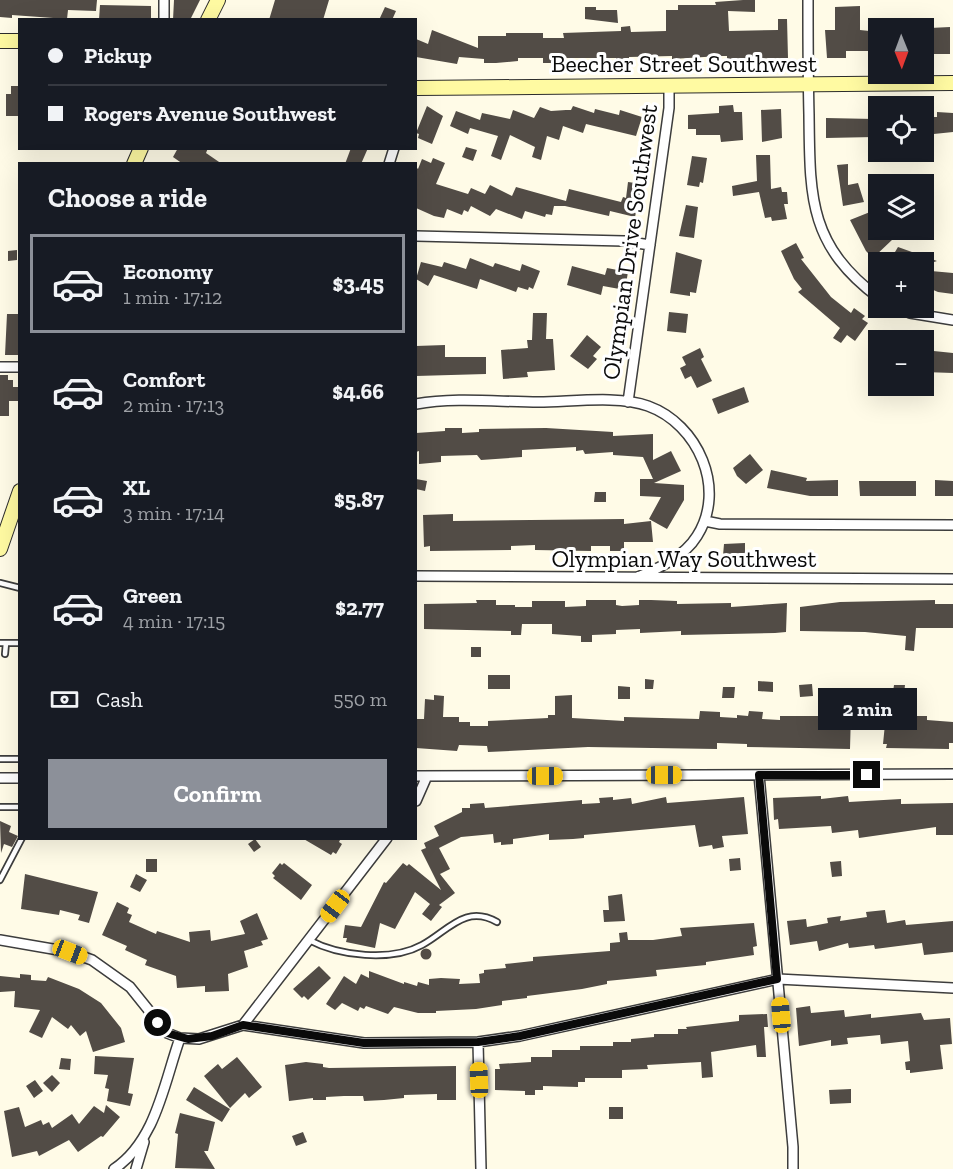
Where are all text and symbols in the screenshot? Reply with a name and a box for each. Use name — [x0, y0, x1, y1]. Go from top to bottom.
north arrow — [868, 18, 934, 84]
map controls — [868, 18, 934, 396]
text: Pickup — [84, 42, 152, 69]
street label: Beecher Street Southwest — [551, 49, 817, 78]
button: locate — [868, 96, 934, 162]
text: Rogers Avenue Southwest — [84, 100, 336, 127]
street label: Olympian Drive Southwest — [596, 102, 663, 382]
button: layers — [868, 174, 934, 240]
text: Choose a ride — [48, 182, 207, 214]
button: + — [868, 252, 934, 318]
icon: car — [51, 257, 105, 311]
text: Economy — [123, 258, 213, 285]
text: $3.45 — [332, 270, 384, 297]
text: 1 min · 17:12 — [123, 285, 222, 309]
button: − — [868, 330, 934, 396]
icon: car — [51, 365, 105, 419]
text: Comfort — [123, 366, 205, 393]
text: $4.66 — [332, 378, 384, 405]
text: 2 min · 17:13 — [123, 393, 224, 417]
icon: car — [51, 473, 105, 527]
text: XL — [123, 474, 150, 501]
text: $5.87 — [334, 486, 384, 513]
text: 3 min · 17:14 — [123, 501, 225, 525]
street label: Olympian Way Southwest — [551, 544, 817, 573]
icon: car — [51, 581, 105, 635]
text: Green — [123, 582, 182, 609]
text: $2.77 — [335, 594, 384, 621]
text: 4 min · 17:15 — [123, 609, 225, 633]
icon: cash — [48, 683, 81, 716]
text: Cash — [96, 686, 143, 713]
text: 550 m — [333, 687, 387, 711]
callout: 2 min — [818, 688, 916, 730]
text: 2 min — [843, 697, 892, 721]
button: Confirm — [48, 759, 387, 828]
route end — [853, 761, 880, 788]
car — [646, 766, 682, 784]
car — [527, 767, 563, 785]
car — [317, 886, 353, 926]
car — [50, 937, 90, 967]
car — [770, 996, 792, 1034]
route start — [144, 1009, 171, 1036]
car — [469, 1062, 489, 1098]

